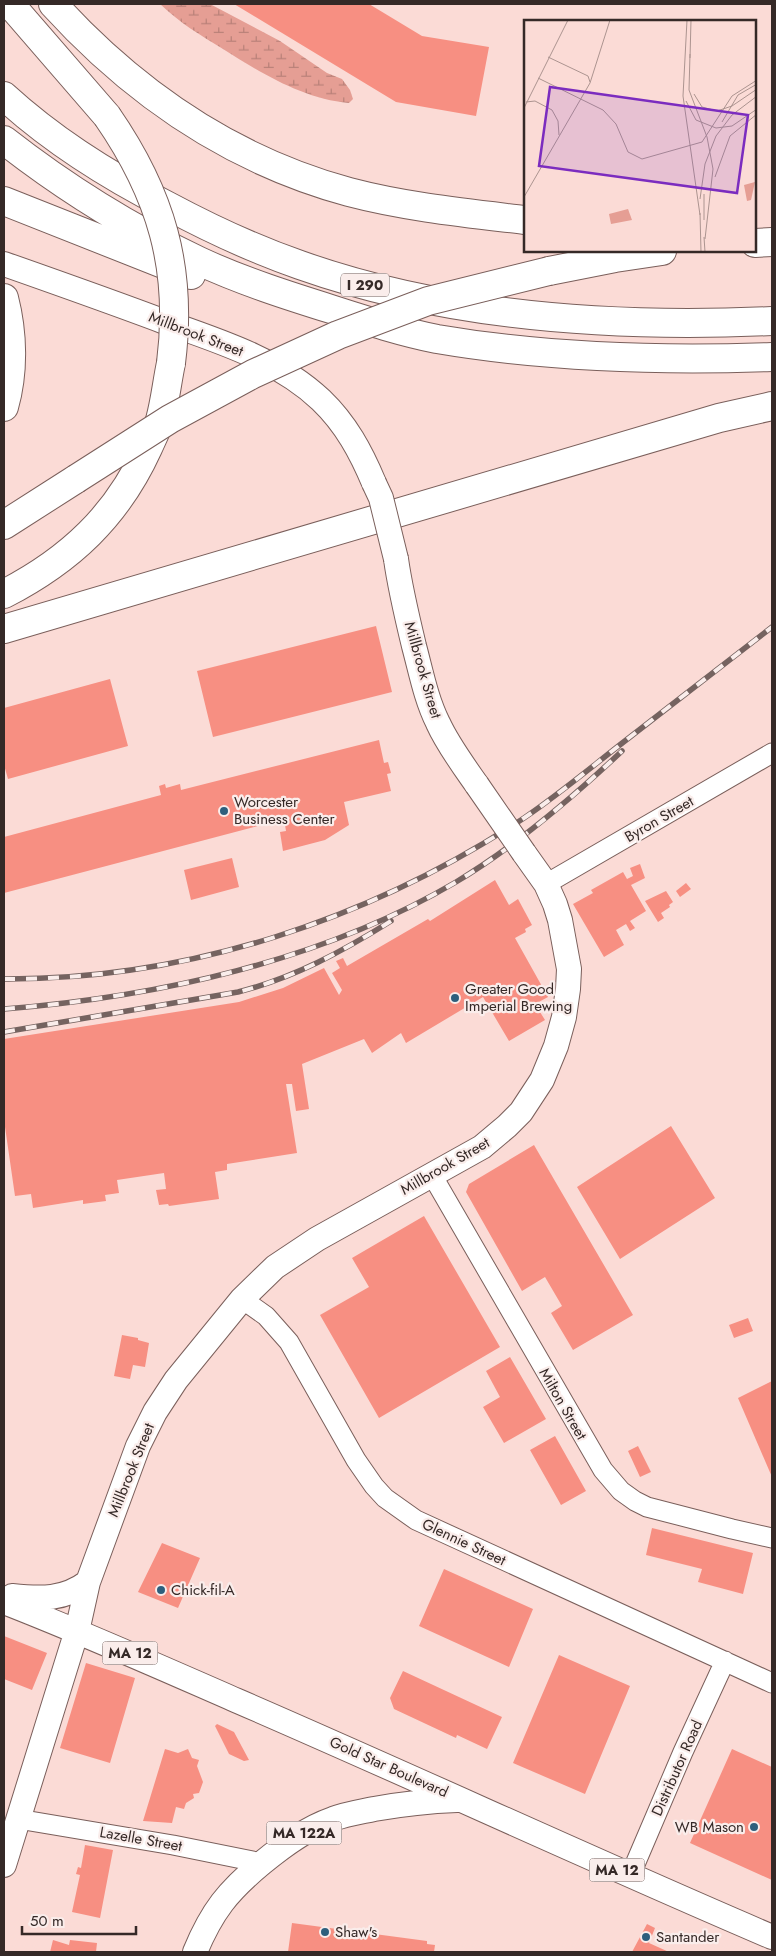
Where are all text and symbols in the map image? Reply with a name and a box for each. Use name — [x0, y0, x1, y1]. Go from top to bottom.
inset map — [524, 20, 756, 252]
road number: I 290 — [341, 274, 389, 296]
street label: Millbrook Street — [146, 306, 247, 362]
street label: Millbrook Street — [399, 619, 447, 721]
street label: Byron Street — [620, 790, 698, 848]
place label: Worcester Business Center — [234, 791, 336, 830]
marker: Worcester Business Center — [218, 805, 230, 817]
place label: Greater Good Imperial Brewing — [465, 978, 572, 1017]
marker: Greater Good Imperial Brewing — [449, 992, 461, 1004]
street label: Millbrook Street — [396, 1131, 494, 1200]
street label: Milton Street — [534, 1364, 593, 1444]
street label: Millbrook Street — [102, 1419, 160, 1520]
street label: Glennie Street — [418, 1513, 510, 1571]
place label: Chick-fil-A — [171, 1579, 235, 1601]
marker: Chick-fil-A — [155, 1584, 167, 1596]
road number: MA 12 — [102, 1642, 158, 1665]
street label: Distributor Road — [646, 1716, 708, 1820]
street label: Gold Star Boulevard — [326, 1731, 452, 1803]
place label: WB Mason — [675, 1816, 744, 1838]
street label: Lazelle Street — [98, 1821, 184, 1857]
marker: WB Mason — [748, 1821, 760, 1833]
road number: MA 122A — [266, 1822, 342, 1845]
road number: MA 12 — [590, 1858, 644, 1882]
scale bar — [22, 1904, 136, 1936]
text: 50 m — [30, 1910, 64, 1932]
place label: Shaw's — [335, 1921, 377, 1943]
marker: Shaw's — [319, 1926, 331, 1938]
place label: Santander — [656, 1926, 720, 1948]
marker: Santander — [640, 1931, 652, 1943]

